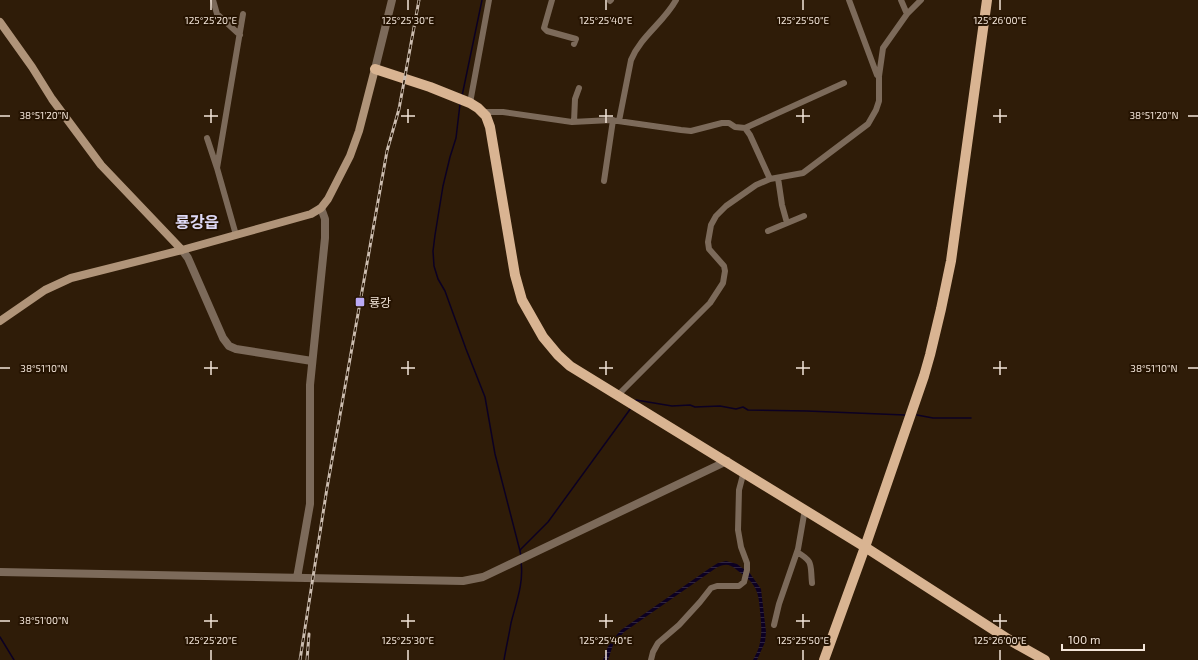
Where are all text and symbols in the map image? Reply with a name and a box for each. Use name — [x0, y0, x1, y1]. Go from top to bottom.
text: 125°25'20"E — [185, 14, 238, 26]
text: 125°25'30"E — [382, 14, 435, 26]
text: 125°25'40"E — [580, 14, 633, 26]
text: 125°25'50"E — [777, 14, 829, 26]
text: 125°26'00"E — [973, 14, 1027, 26]
text: 38°51'20"N — [20, 109, 68, 121]
text: 38°51'20"N — [1130, 109, 1178, 121]
district label: 룡강읍 — [175, 212, 219, 231]
place label: 룡강 — [369, 295, 391, 309]
marker: 룡강 — [354, 296, 366, 308]
text: 38°51'10"N — [20, 362, 68, 374]
text: 38°51'10"N — [1130, 362, 1178, 374]
text: 38°51'00"N — [19, 614, 69, 626]
scale bar — [1062, 626, 1144, 652]
text: 100 m — [1068, 632, 1100, 646]
text: 125°25'20"E — [185, 634, 238, 646]
text: 125°25'30"E — [382, 634, 435, 646]
text: 125°25'40"E — [580, 634, 633, 646]
text: 125°25'50"E — [777, 634, 829, 646]
text: 125°26'00"E — [973, 634, 1027, 646]

